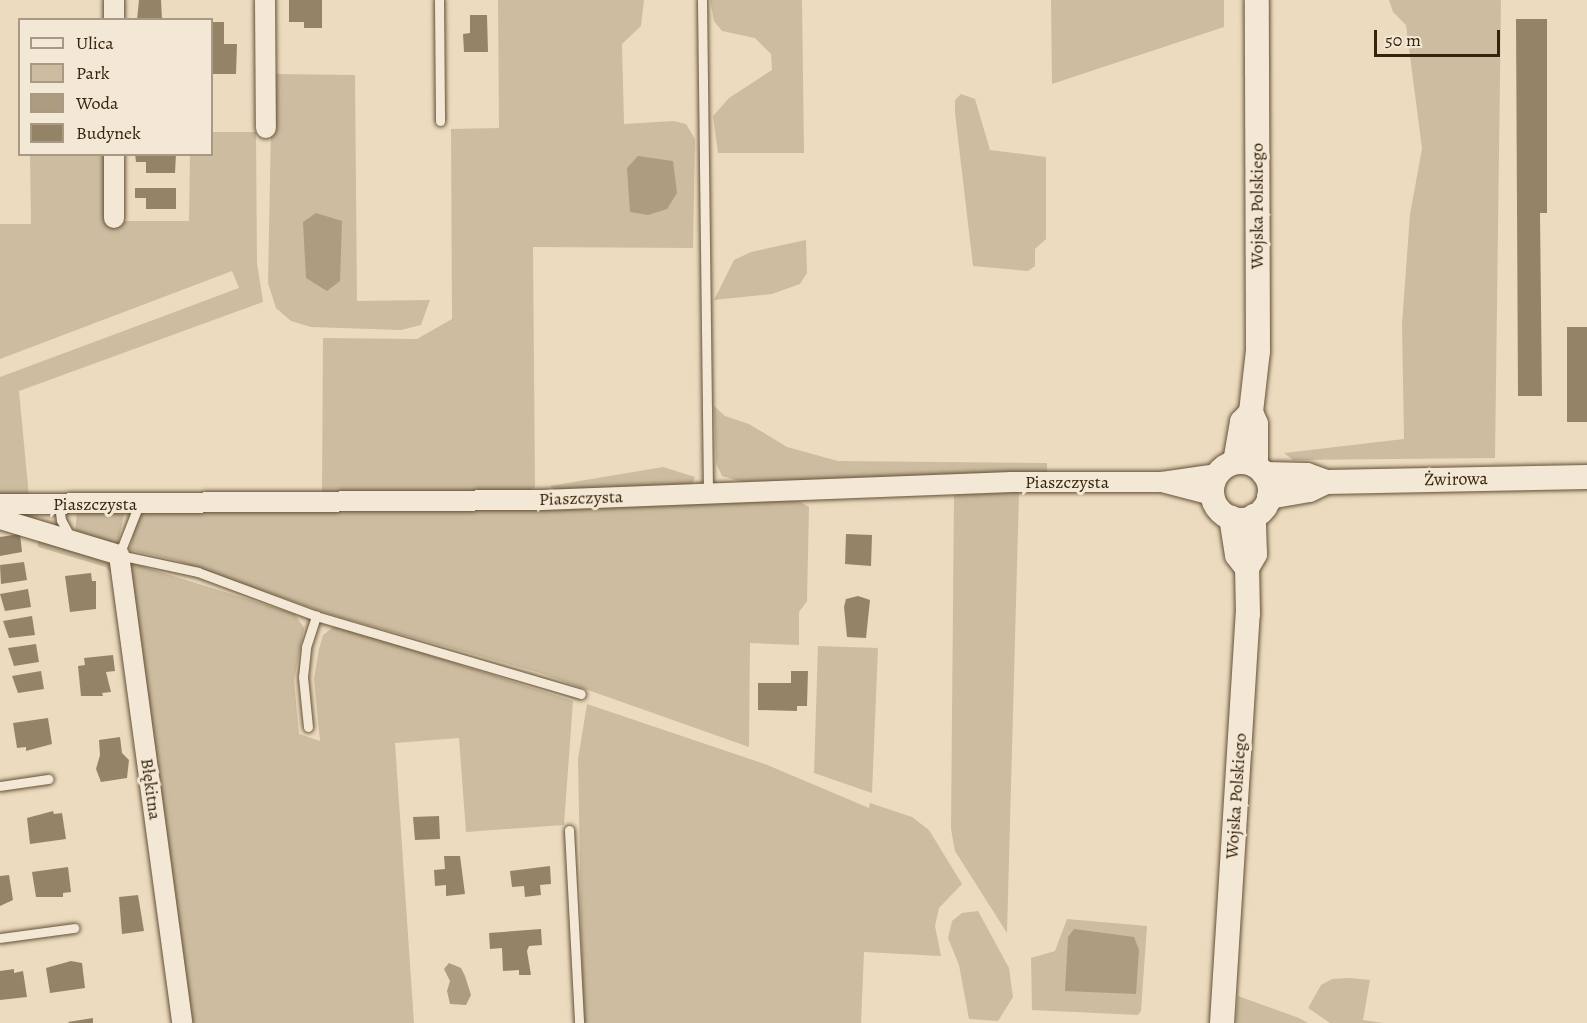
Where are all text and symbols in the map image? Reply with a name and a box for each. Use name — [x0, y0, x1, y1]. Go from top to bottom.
legend — [18, 18, 213, 156]
scale bar — [1377, 18, 1503, 56]
text: 50 m — [1385, 28, 1421, 52]
text: Ulica — [76, 31, 114, 55]
text: Park — [76, 61, 110, 85]
text: Woda — [76, 91, 118, 115]
text: Budynek — [76, 121, 141, 145]
street label: Wojska Polskiego — [1246, 143, 1268, 269]
street label: Żwirowa — [1424, 468, 1488, 490]
street label: Piaszczysta — [1025, 471, 1109, 493]
street label: Piaszczysta — [539, 486, 623, 510]
street label: Piaszczysta — [53, 493, 137, 515]
street label: Wojska Polskiego — [1221, 732, 1251, 860]
street label: Błękitna — [136, 757, 166, 821]

